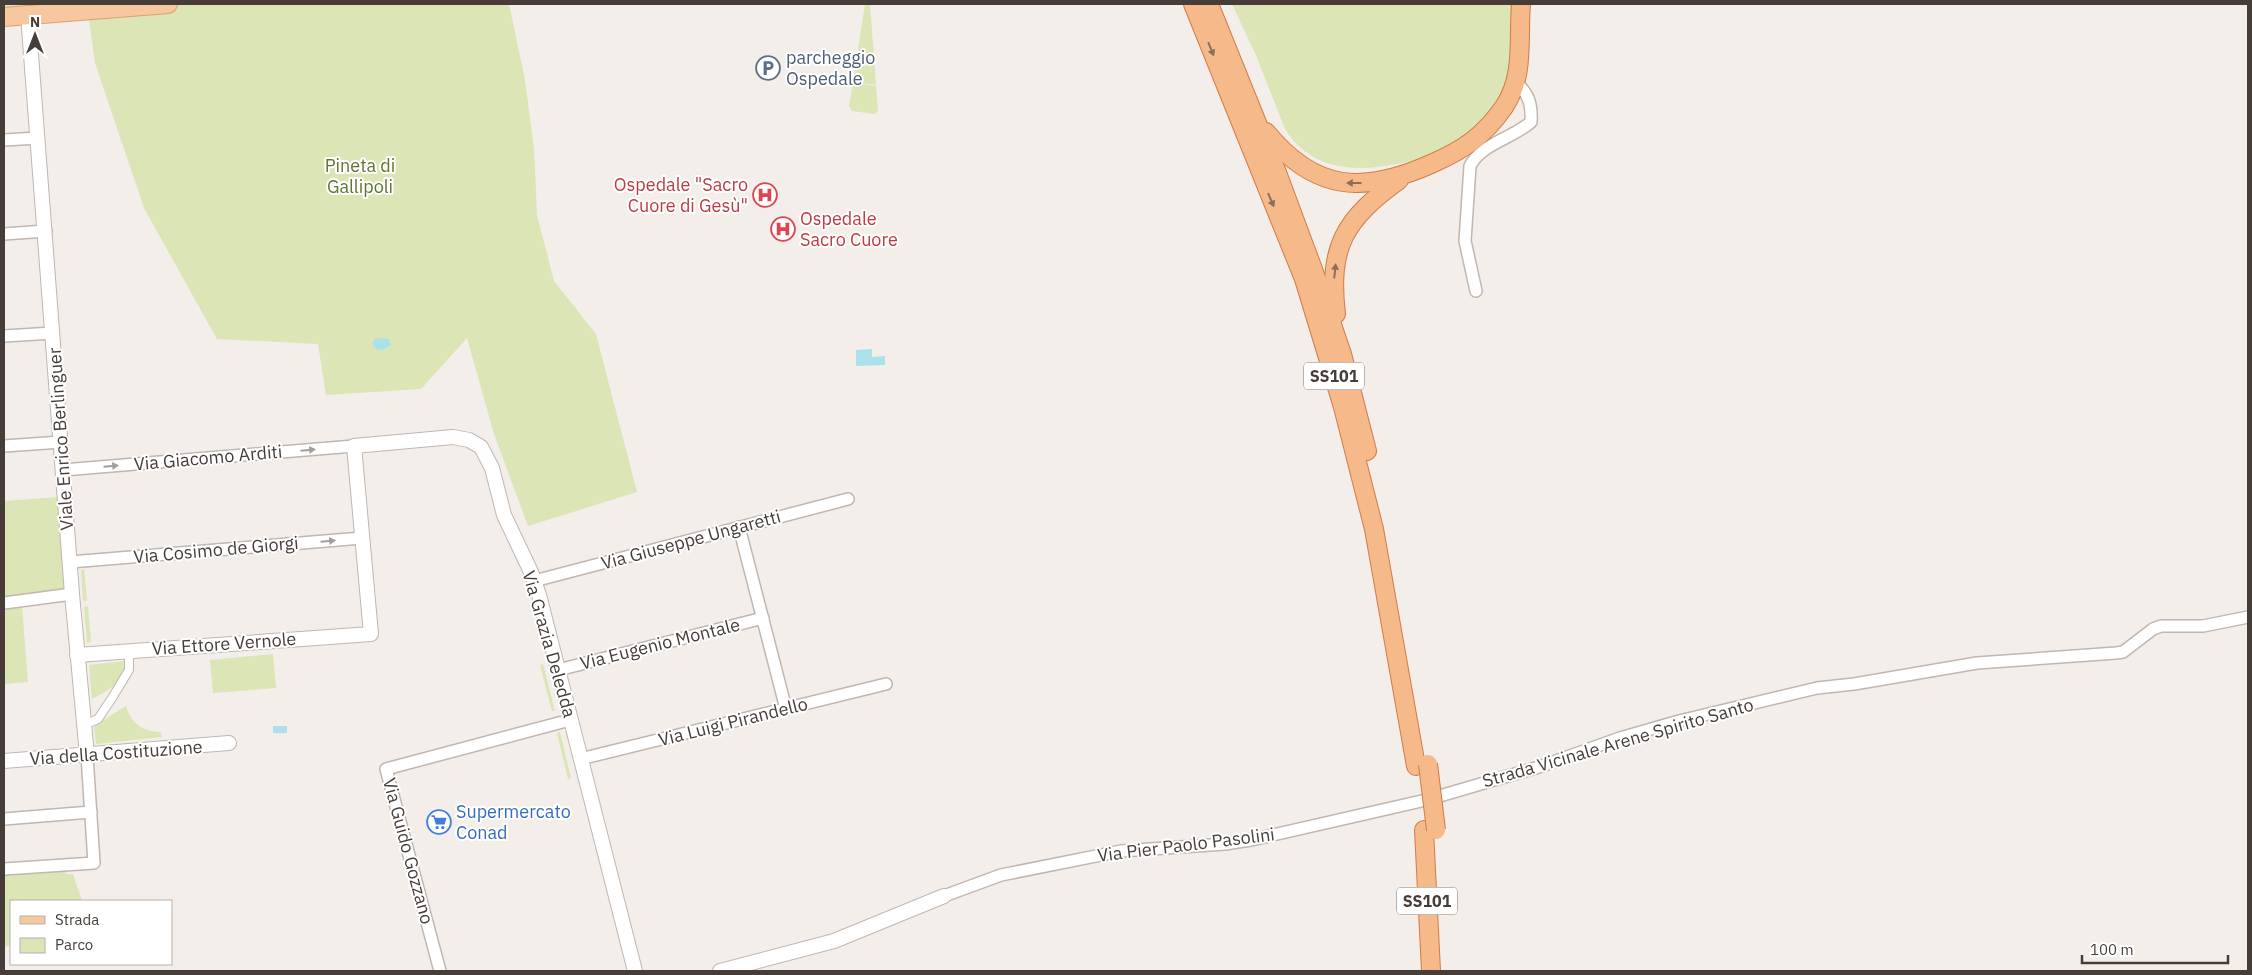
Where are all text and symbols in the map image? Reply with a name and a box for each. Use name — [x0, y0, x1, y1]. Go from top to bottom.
north arrow — [10, 10, 60, 60]
text: N — [30, 13, 40, 31]
one-way arrow — [1207, 42, 1215, 56]
place label: parcheggio Ospedale — [786, 46, 875, 90]
parking icon: parcheggio Ospedale — [755, 55, 781, 81]
park label: Pineta di Gallipoli — [325, 154, 395, 198]
place label: Ospedale "Sacro Cuore di Gesù" — [614, 173, 748, 217]
one-way arrow — [1346, 179, 1362, 187]
hospital icon: Ospedale "Sacro Cuore di Gesù" — [752, 182, 778, 208]
one-way arrow — [1267, 193, 1275, 207]
place label: Ospedale Sacro Cuore — [800, 207, 898, 251]
hospital icon: Ospedale Sacro Cuore — [770, 216, 796, 242]
one-way arrow — [1331, 263, 1339, 279]
street label: Viale Enrico Berlinguer — [43, 346, 78, 531]
road number: SS101 — [1304, 362, 1364, 390]
street label: Via Giacomo Arditi — [133, 440, 283, 475]
one-way arrow — [301, 446, 317, 454]
one-way arrow — [104, 462, 120, 470]
street label: Via Giuseppe Ungaretti — [599, 504, 783, 575]
street label: Via Cosimo de Giorgi — [132, 531, 300, 568]
one-way arrow — [320, 537, 336, 545]
street label: Via Grazia Deledda — [517, 568, 582, 720]
street label: Via Eugenio Montale — [578, 612, 742, 675]
street label: Via Ettore Vernole — [151, 627, 297, 660]
street label: Via Luigi Pirandello — [656, 692, 810, 751]
street label: Strada Vicinale Arene Spirito Santo — [1480, 693, 1756, 792]
street label: Via della Costituzione — [29, 735, 203, 770]
street label: Via Guido Gozzano — [378, 775, 439, 927]
place label: Supermercato Conad — [456, 800, 571, 844]
supermarket icon: Supermercato Conad — [426, 809, 452, 835]
street label: Via Pier Paolo Pasolini — [1096, 822, 1276, 867]
road number: SS101 — [1397, 888, 1457, 914]
legend — [10, 900, 172, 965]
text: Strada — [55, 910, 99, 929]
scale bar — [2082, 932, 2228, 964]
text: Parco — [55, 935, 93, 954]
text: 100 m — [2090, 940, 2134, 959]

